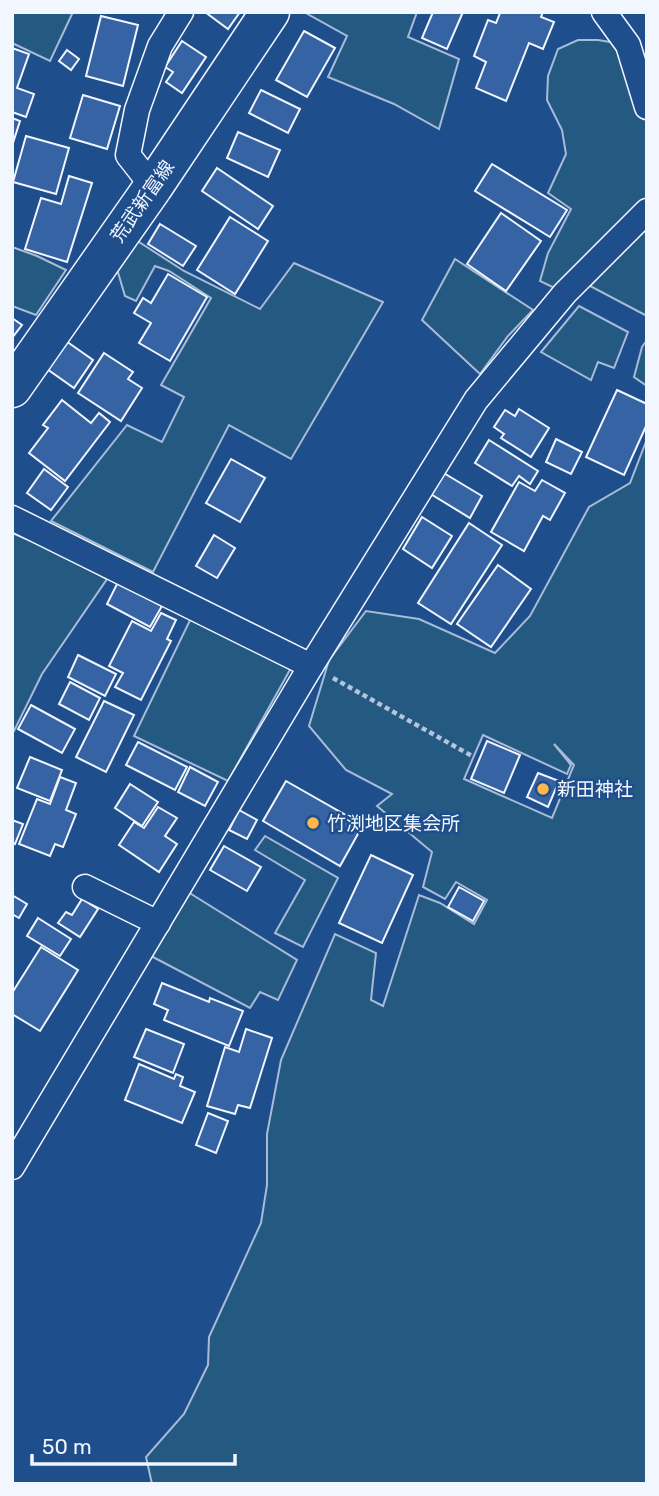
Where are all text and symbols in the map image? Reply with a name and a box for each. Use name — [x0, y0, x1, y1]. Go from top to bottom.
street label: 荒武新富線 — [106, 156, 179, 247]
place label: 新田神社 — [557, 778, 633, 801]
marker: 新田神社 — [535, 781, 551, 797]
place label: 竹渕地区集会所 — [327, 812, 460, 835]
marker: 竹渕地区集会所 — [305, 815, 321, 831]
scale bar — [32, 1422, 234, 1466]
text: 50 m — [42, 1434, 92, 1459]

